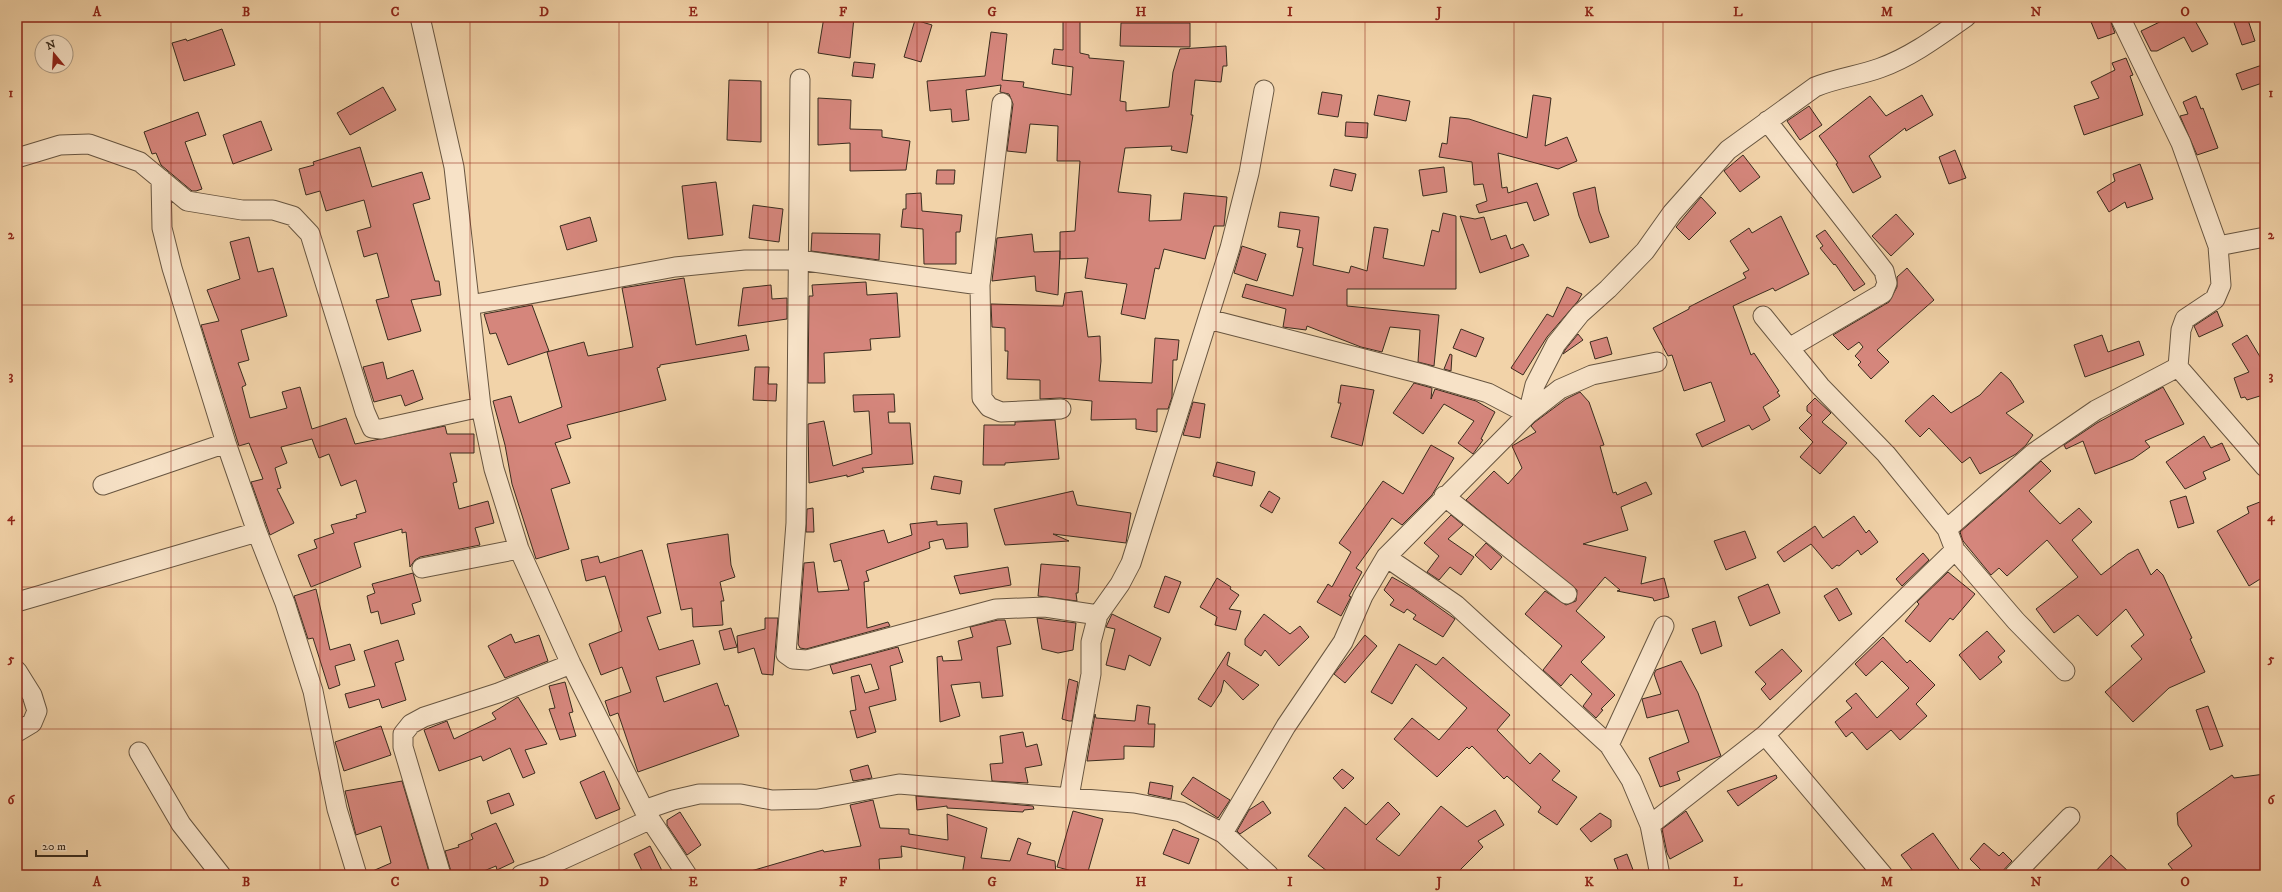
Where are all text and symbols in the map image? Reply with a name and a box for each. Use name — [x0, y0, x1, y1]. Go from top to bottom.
text: A — [92, 4, 102, 20]
text: B — [242, 4, 250, 20]
text: C — [391, 4, 400, 20]
text: D — [539, 4, 549, 20]
text: E — [688, 4, 698, 20]
text: F — [839, 4, 848, 20]
text: G — [987, 4, 997, 20]
text: H — [1136, 4, 1147, 20]
text: I — [1287, 4, 1293, 20]
text: J — [1434, 4, 1442, 21]
text: K — [1584, 4, 1594, 20]
text: L — [1733, 4, 1743, 20]
text: M — [1881, 4, 1893, 20]
text: N — [2031, 4, 2042, 20]
text: O — [2180, 4, 2190, 20]
north arrow — [34, 34, 74, 74]
text: N — [45, 37, 58, 53]
text: 1 — [9, 85, 14, 101]
text: 1 — [2269, 85, 2274, 101]
text: 2 — [8, 227, 15, 243]
text: 2 — [2268, 227, 2275, 243]
text: 3 — [9, 368, 14, 384]
text: 3 — [2269, 368, 2274, 384]
text: 4 — [6, 509, 15, 526]
text: 4 — [2266, 509, 2275, 526]
text: 5 — [7, 651, 15, 667]
text: 5 — [2267, 651, 2275, 667]
text: 6 — [8, 792, 16, 808]
text: 6 — [2268, 792, 2276, 808]
scale bar — [36, 832, 87, 858]
text: 20 m — [42, 839, 66, 854]
text: A — [92, 874, 102, 890]
text: B — [242, 874, 250, 890]
text: C — [391, 874, 400, 890]
text: D — [539, 874, 549, 890]
text: E — [688, 874, 698, 890]
text: F — [839, 874, 848, 890]
text: G — [987, 874, 997, 890]
text: H — [1136, 874, 1147, 890]
text: I — [1287, 874, 1293, 890]
text: J — [1434, 874, 1442, 891]
text: K — [1584, 874, 1594, 890]
text: L — [1733, 874, 1743, 890]
text: M — [1881, 874, 1893, 890]
text: N — [2031, 874, 2042, 890]
text: O — [2180, 874, 2190, 890]

